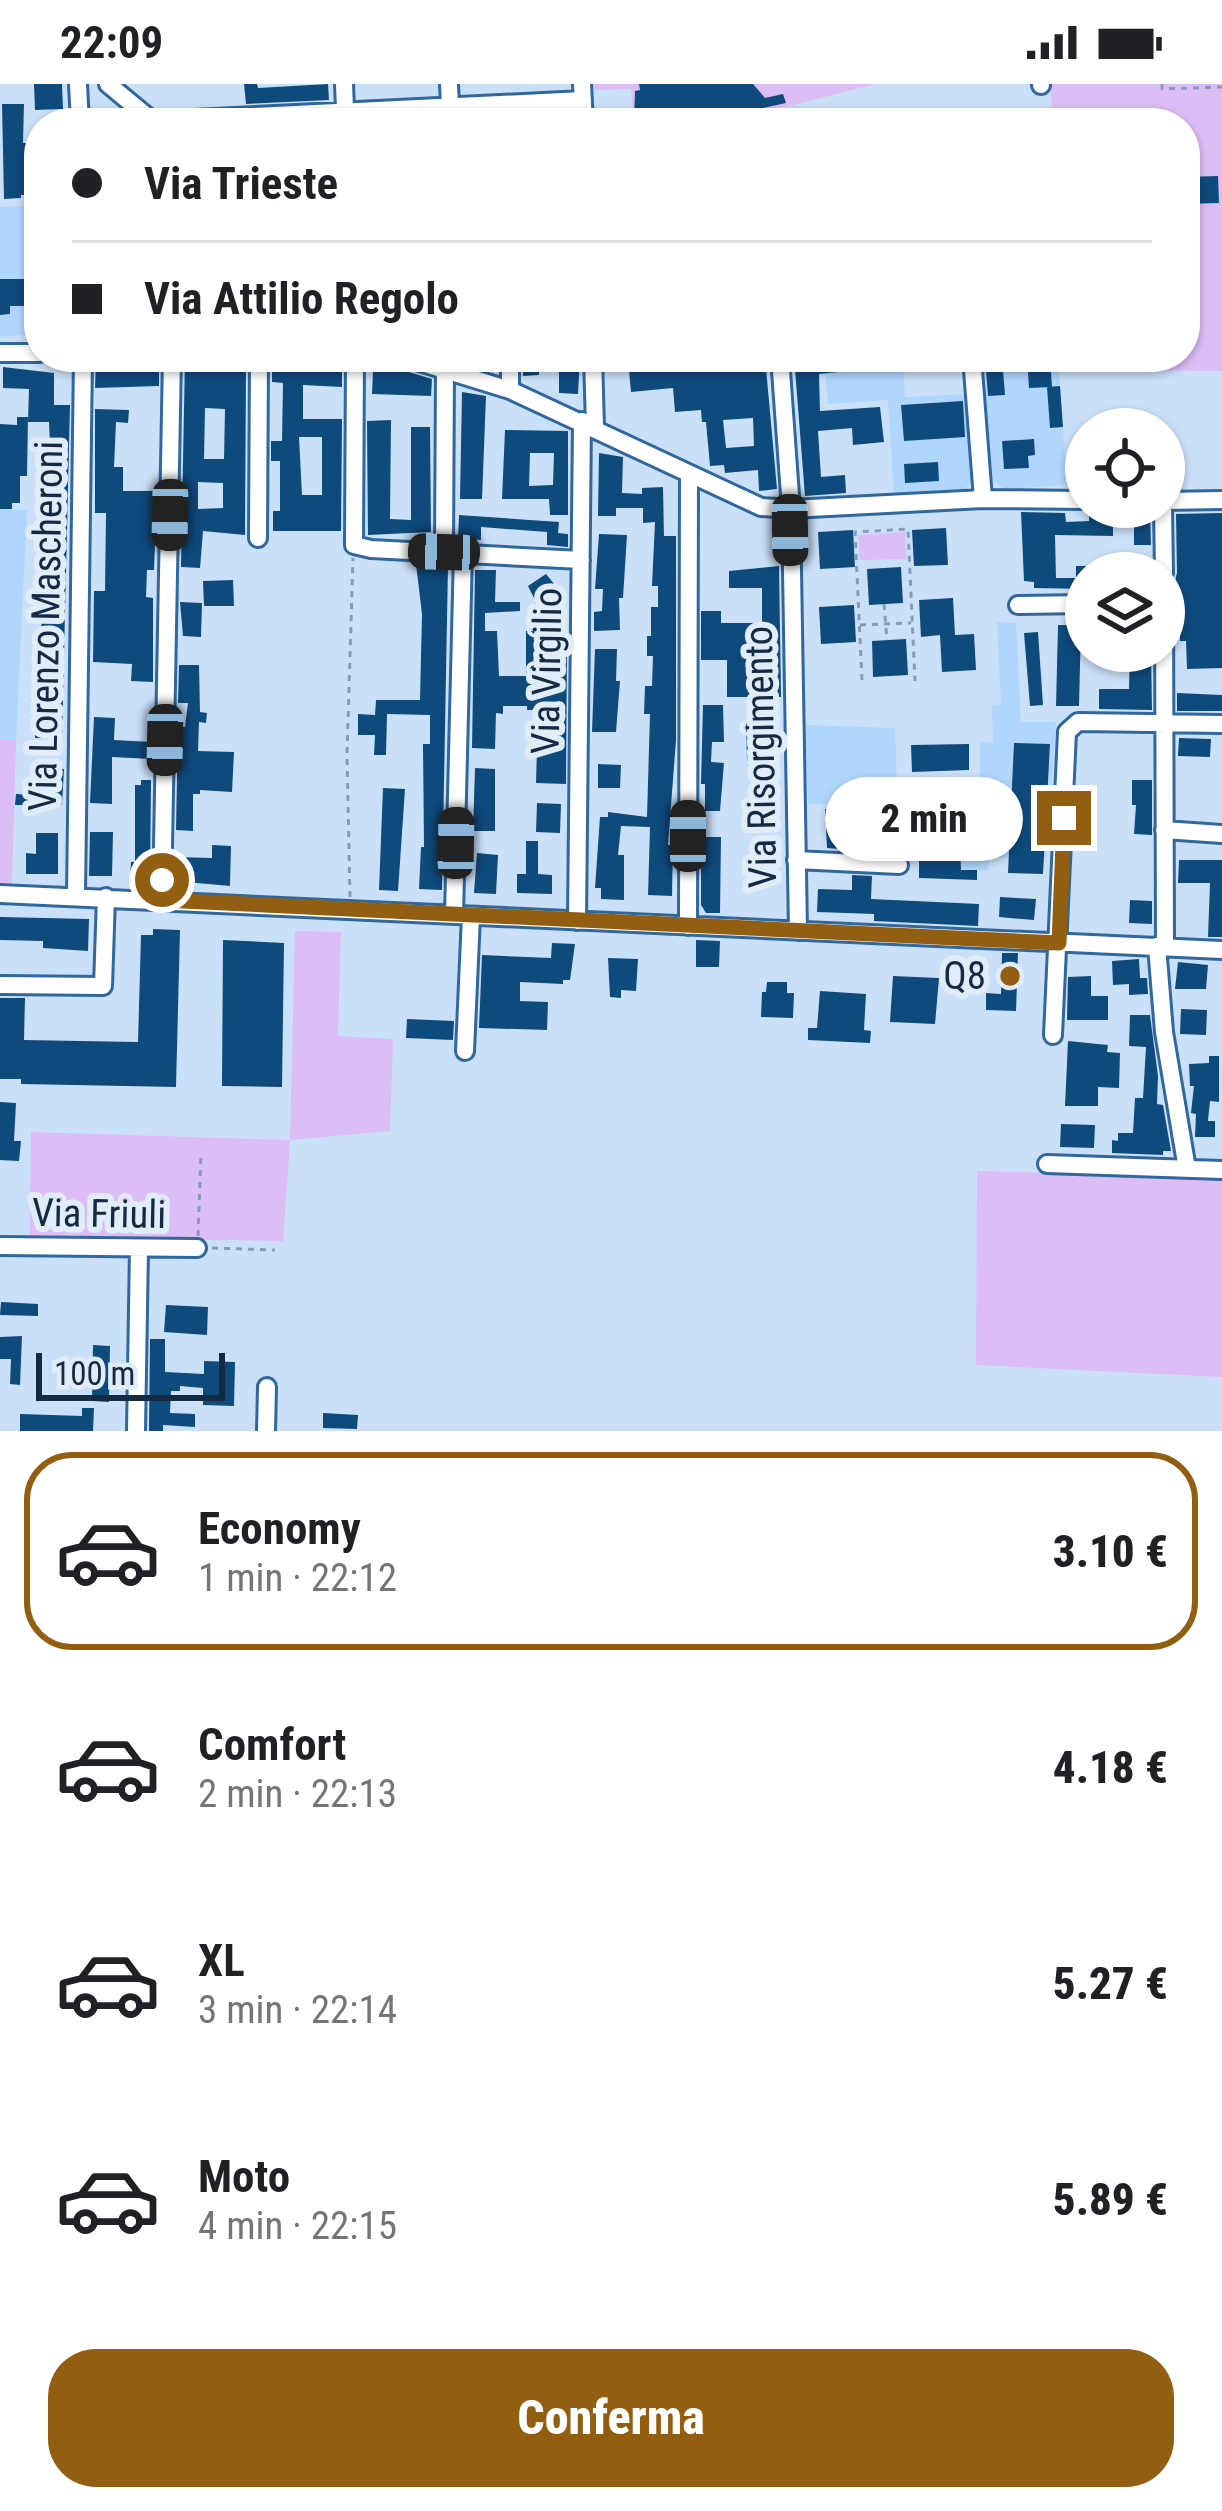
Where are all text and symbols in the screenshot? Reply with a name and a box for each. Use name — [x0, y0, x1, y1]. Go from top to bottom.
text: 22:09 — [60, 16, 163, 69]
text: Via Trieste — [144, 157, 338, 210]
text: Via Attilio Regolo — [144, 272, 459, 325]
map controls — [1065, 408, 1185, 672]
button: locate — [1065, 408, 1185, 528]
street label: Via Lorenzo Mascheroni — [20, 440, 72, 812]
car — [151, 479, 189, 551]
car — [771, 494, 809, 566]
car — [407, 533, 481, 571]
button: layers — [1065, 552, 1185, 672]
street label: Via Virgilio — [523, 587, 571, 755]
street label: Via Risorgimento — [736, 625, 786, 889]
car — [146, 704, 184, 776]
callout: 2 min — [824, 776, 1022, 860]
route end — [1037, 791, 1091, 845]
text: 2 min — [881, 796, 967, 842]
car — [670, 800, 706, 872]
car — [437, 807, 475, 879]
route start — [135, 853, 189, 907]
place label: Q8 — [943, 953, 986, 999]
marker: Q8 — [997, 963, 1023, 989]
street label: Via Friuli — [31, 1190, 167, 1238]
scale bar — [36, 1347, 225, 1400]
text: 100 m — [54, 1354, 135, 1393]
icon: car — [54, 1497, 162, 1605]
text: Economy — [198, 1502, 361, 1555]
text: 3.10 € — [1053, 1525, 1168, 1578]
text: 1 min · 22:12 — [198, 1555, 397, 1601]
icon: car — [54, 1713, 162, 1821]
text: Comfort — [198, 1718, 346, 1771]
text: 4.18 € — [1053, 1741, 1168, 1794]
text: 2 min · 22:13 — [198, 1771, 397, 1817]
icon: car — [54, 1929, 162, 2037]
text: XL — [198, 1934, 245, 1987]
text: 5.27 € — [1053, 1957, 1168, 2010]
text: 3 min · 22:14 — [198, 1987, 397, 2033]
icon: car — [54, 2145, 162, 2253]
text: Moto — [198, 2150, 290, 2203]
text: 5.89 € — [1053, 2173, 1168, 2226]
text: 4 min · 22:15 — [198, 2203, 397, 2249]
button: Conferma — [48, 2349, 1174, 2487]

